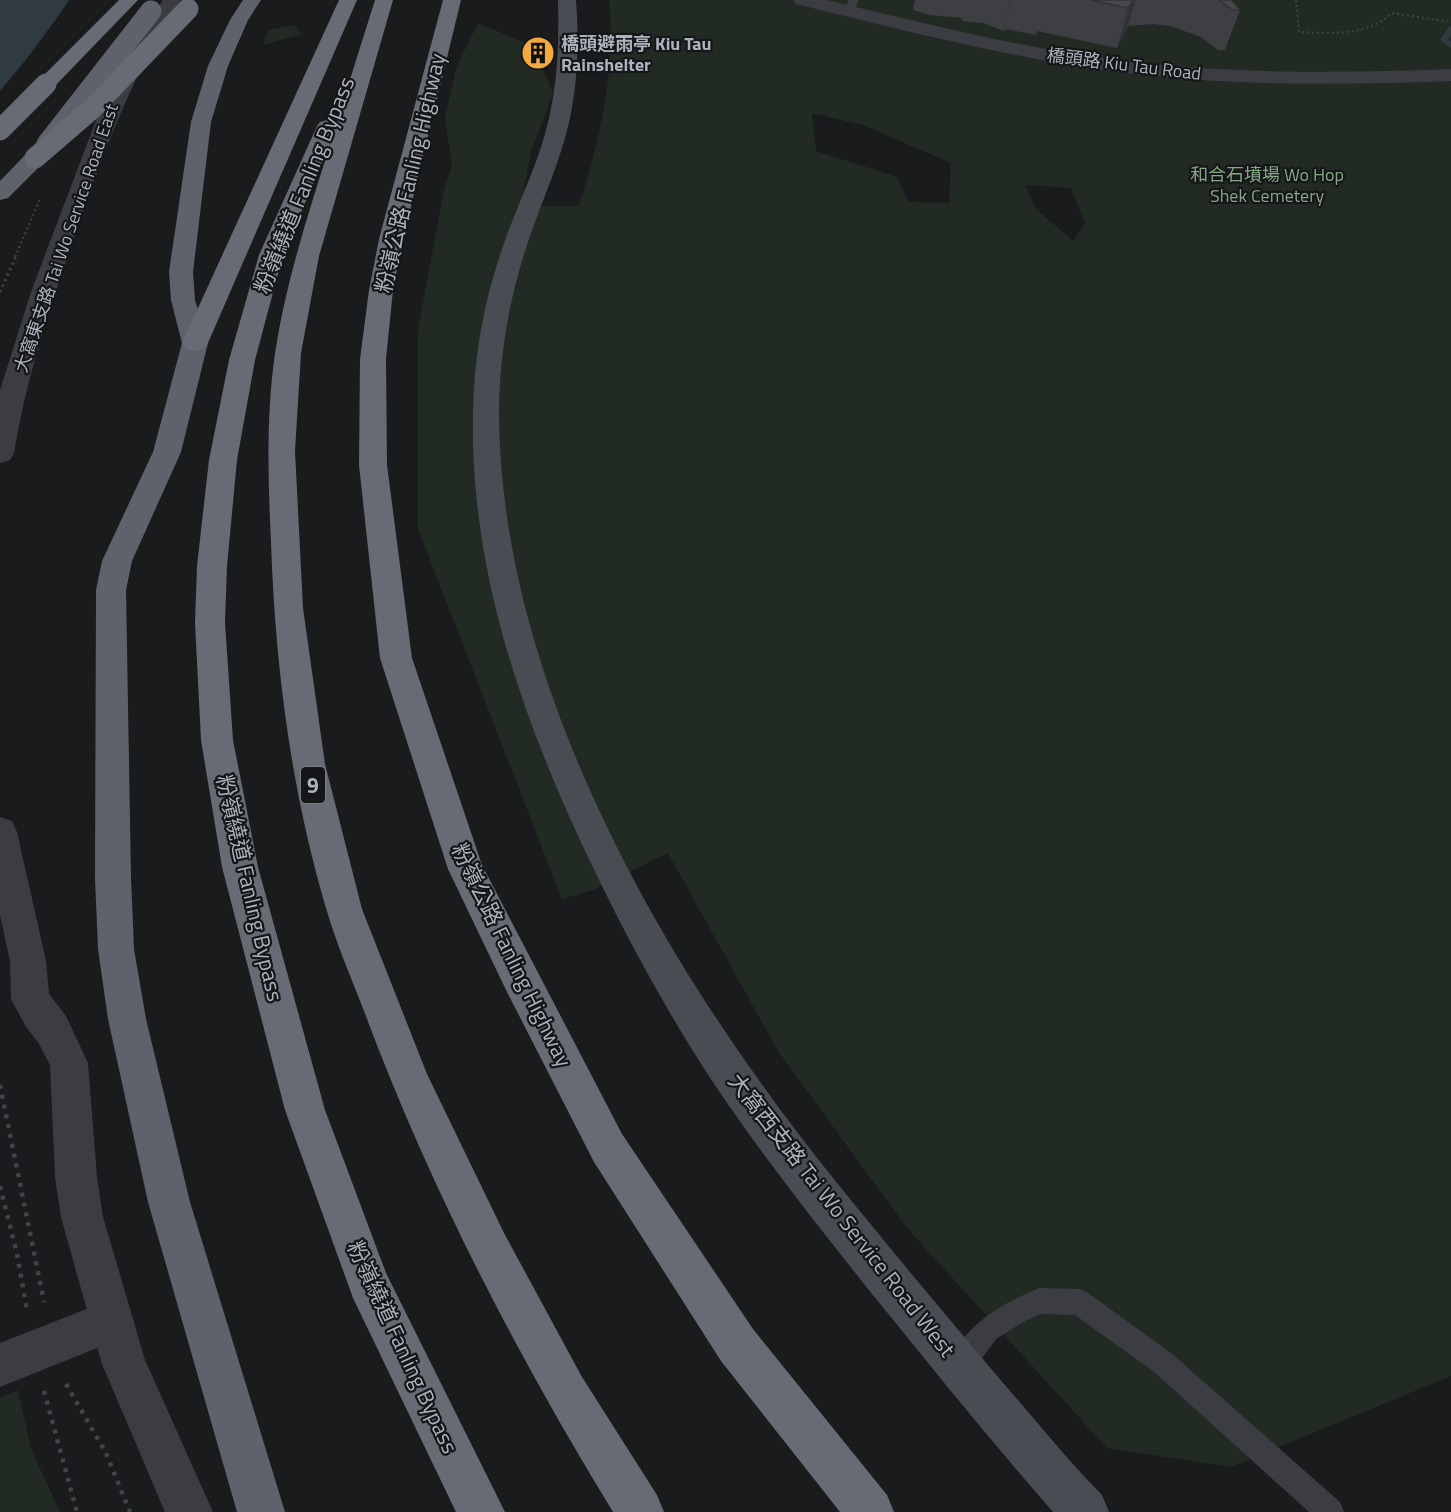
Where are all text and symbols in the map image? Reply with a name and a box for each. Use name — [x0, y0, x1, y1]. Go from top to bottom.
place label: 橋頭避雨亭 Kiu Tau Rainshelter — [561, 30, 712, 78]
building icon: 橋頭避雨亭 Kiu Tau Rainshelter — [520, 35, 556, 71]
street label: 橋頭路 Kiu Tau Road — [1045, 41, 1203, 87]
street label: 粉嶺公路 Fanling Highway — [366, 49, 454, 296]
street label: 粉嶺繞道 Fanling Bypass — [245, 71, 363, 299]
street label: 大窩東支路 Tai Wo Service Road East — [7, 99, 125, 376]
park label: 和合石墳場 Wo Hop Shek Cemetery — [1190, 161, 1344, 209]
road number: 9 — [301, 767, 325, 803]
street label: 粉嶺繞道 Fanling Bypass — [207, 771, 293, 1005]
street label: 粉嶺公路 Fanling Highway — [443, 837, 581, 1073]
street label: 大窩西支路 Tai Wo Service Road West — [720, 1066, 964, 1365]
street label: 粉嶺繞道 Fanling Bypass — [339, 1235, 467, 1459]

